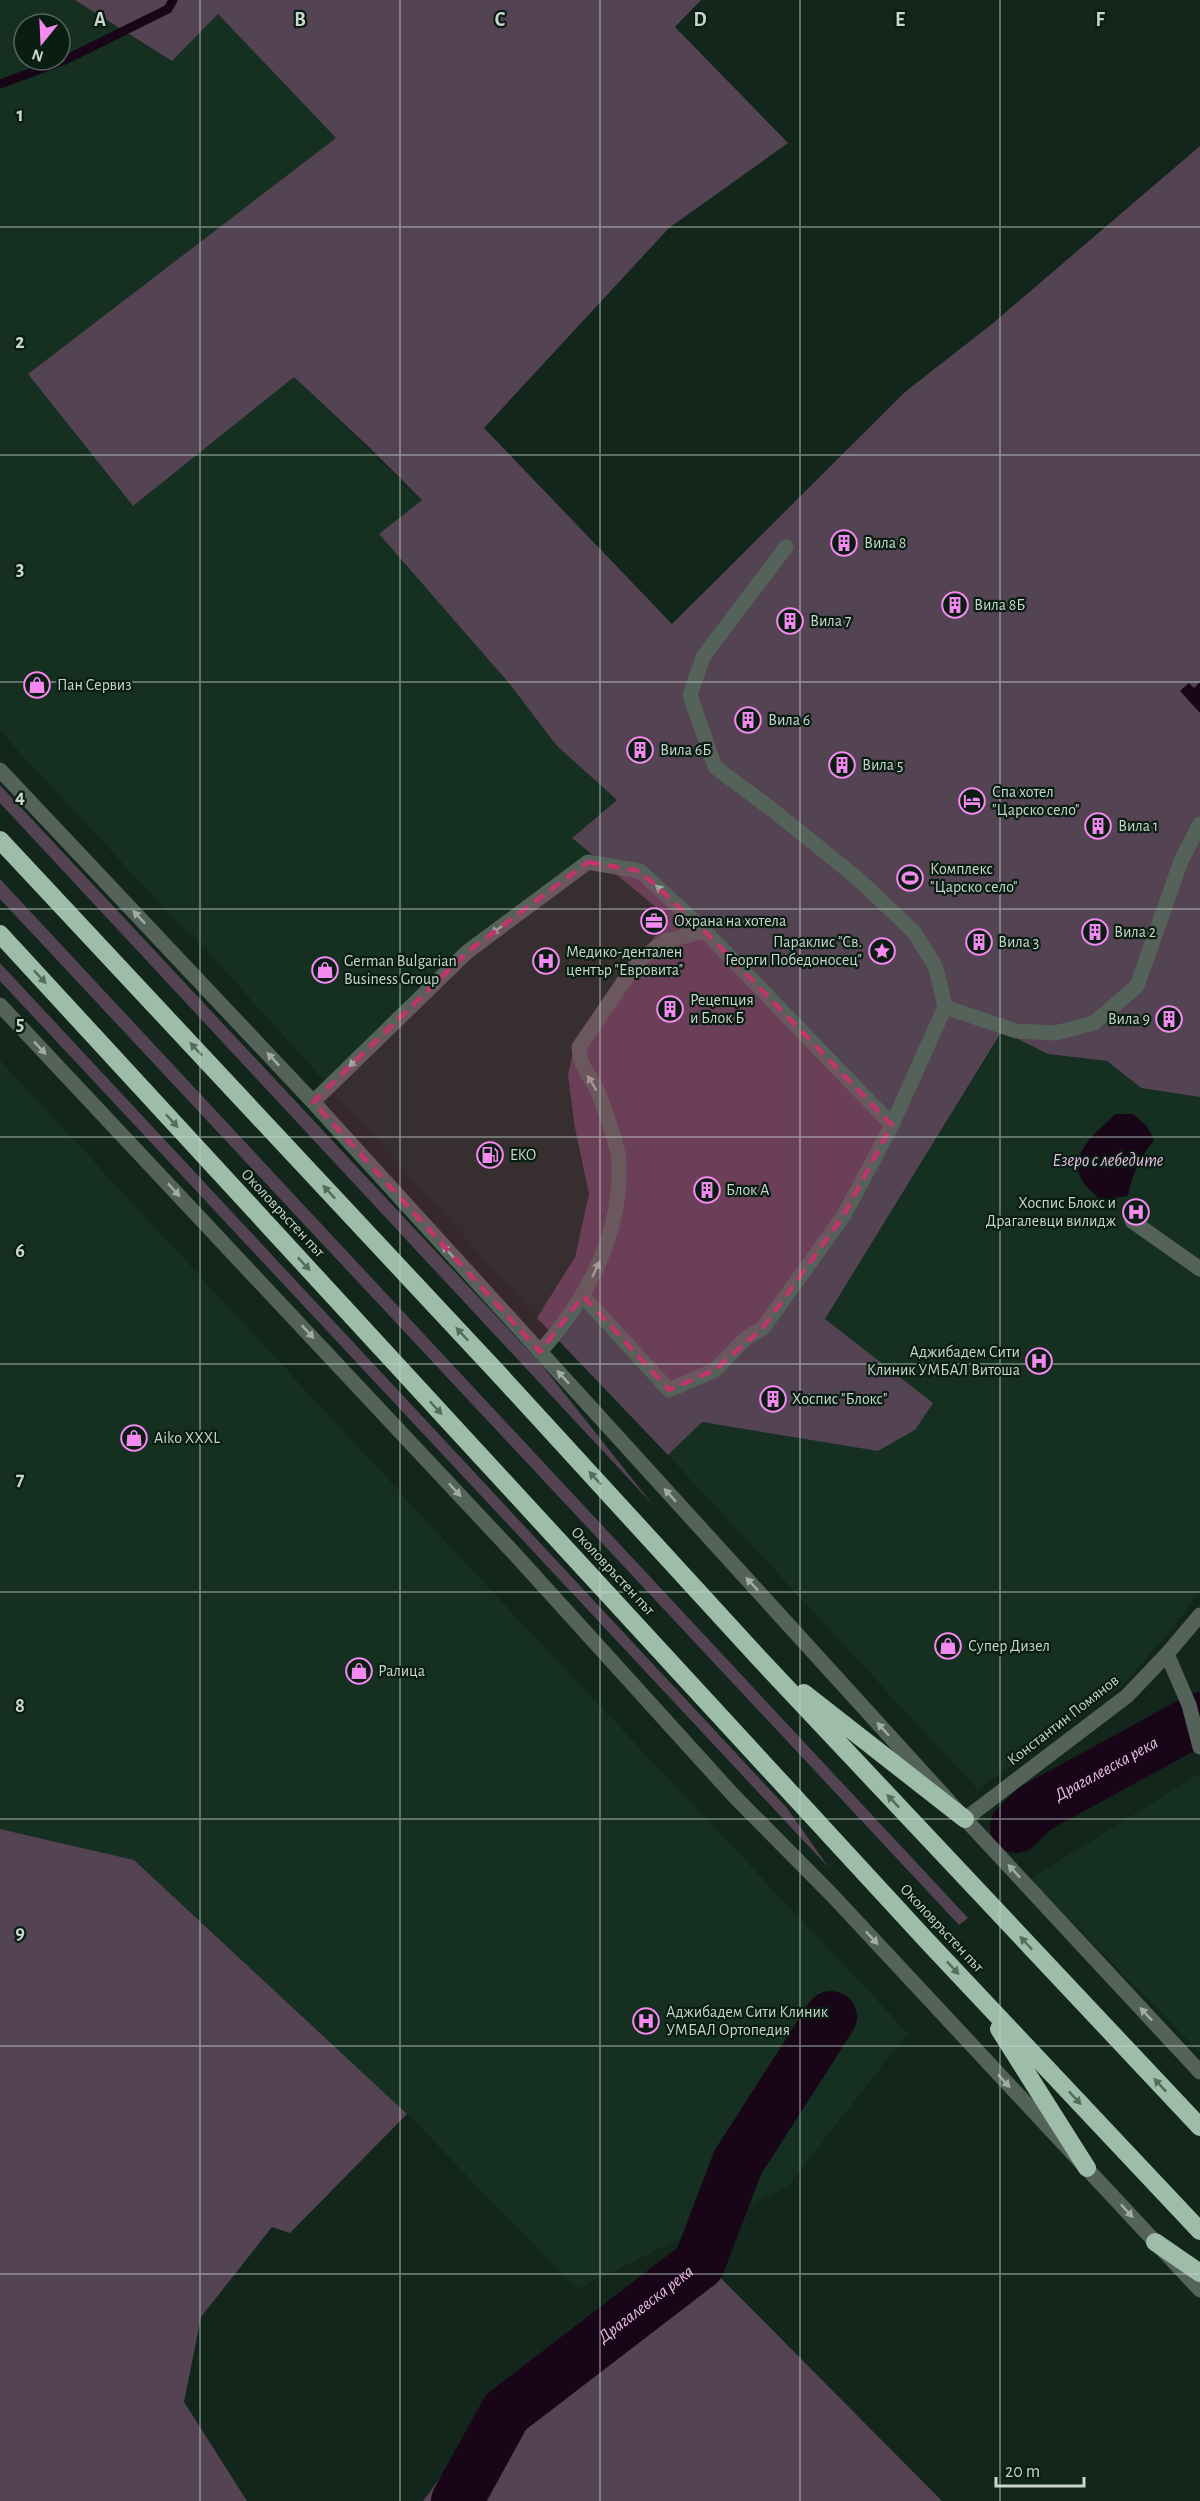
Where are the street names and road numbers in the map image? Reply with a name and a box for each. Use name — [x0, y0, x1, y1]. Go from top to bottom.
street label: Околовръстен път — [238, 1166, 328, 1261]
street label: Околовръстен път — [568, 1524, 658, 1619]
street label: Константин Помянов — [1004, 1672, 1122, 1768]
street label: Околовръстен път — [897, 1881, 987, 1976]

